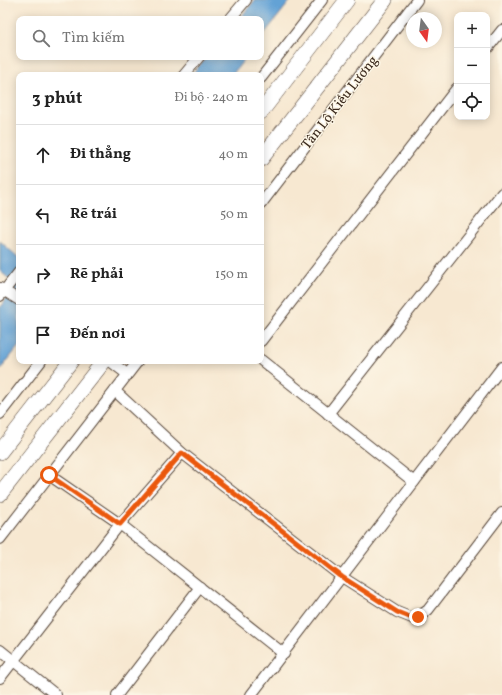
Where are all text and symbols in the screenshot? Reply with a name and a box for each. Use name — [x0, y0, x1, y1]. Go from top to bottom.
north arrow — [406, 12, 442, 48]
map controls — [454, 12, 490, 120]
button: + — [454, 12, 490, 48]
search box — [16, 16, 264, 60]
icon: search — [30, 27, 52, 49]
text: Tìm kiếm — [62, 28, 125, 49]
button: − — [454, 48, 490, 84]
street label: Tân Lộ Kiều Lương — [297, 52, 383, 154]
button: locate — [454, 84, 490, 120]
text: 3 phút — [32, 87, 82, 110]
text: Đi bộ · 240 m — [174, 89, 248, 107]
icon: ahead — [32, 144, 54, 166]
text: Đi thẳng — [70, 144, 131, 165]
text: 40 m — [219, 146, 248, 164]
icon: left — [32, 204, 54, 226]
text: Rẽ trái — [70, 204, 117, 225]
text: 50 m — [220, 206, 248, 224]
icon: right — [32, 264, 54, 286]
text: Rẽ phải — [70, 264, 124, 285]
text: 150 m — [215, 266, 248, 284]
icon: arrive — [32, 324, 54, 346]
text: Đến nơi — [70, 324, 126, 345]
route start — [40, 466, 58, 484]
route end — [409, 608, 427, 626]

